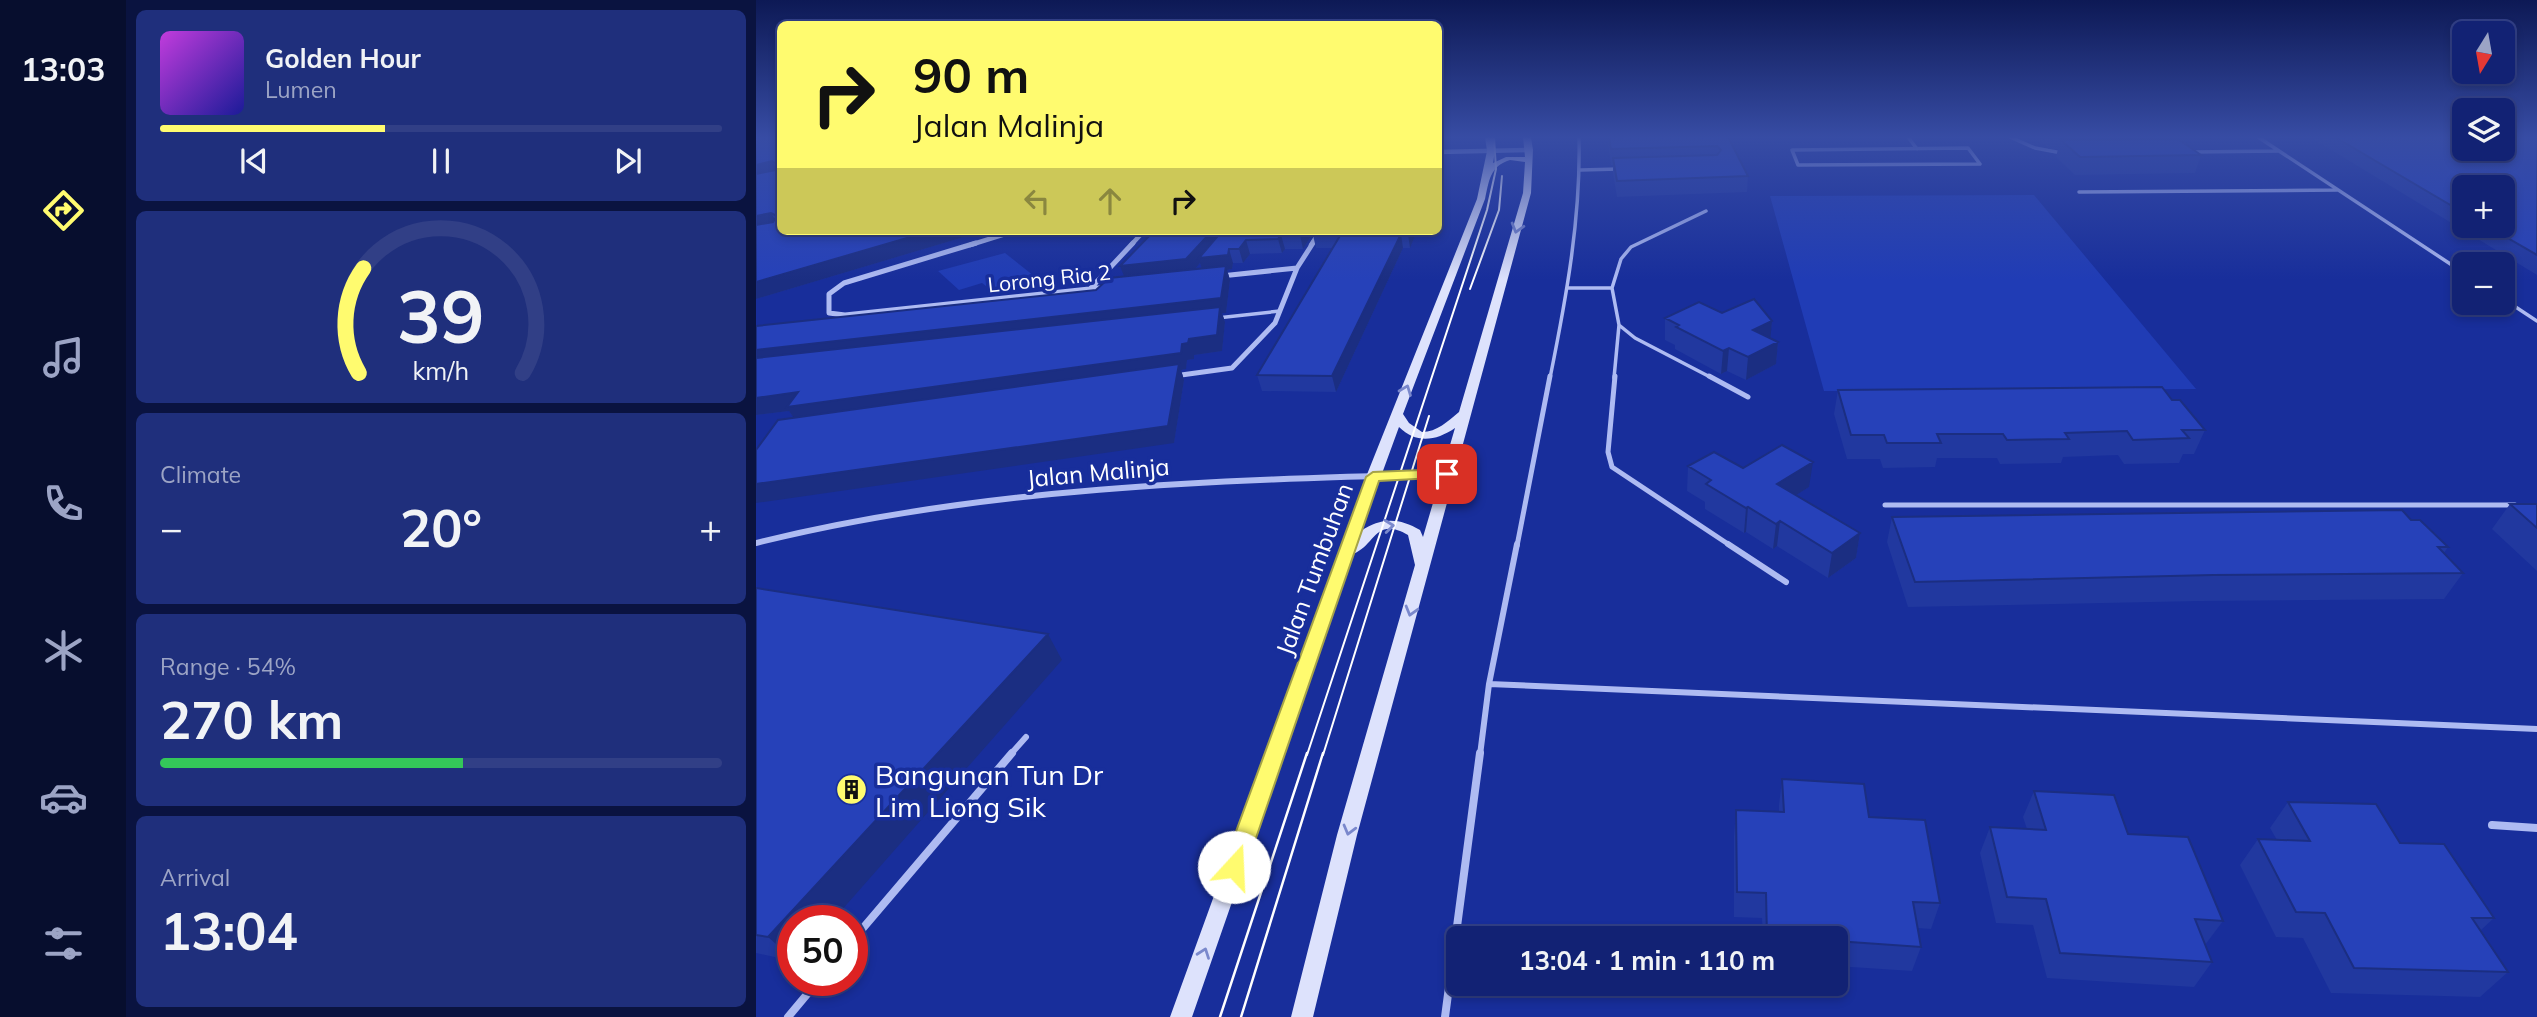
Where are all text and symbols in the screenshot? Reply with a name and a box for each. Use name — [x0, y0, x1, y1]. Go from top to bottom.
north arrow — [2452, 21, 2515, 84]
map controls — [2452, 21, 2515, 315]
text: Golden Hour — [265, 42, 421, 75]
text: 90 m — [913, 44, 1029, 105]
text: 13:03 — [21, 49, 105, 89]
icon: right — [798, 49, 889, 140]
text: Lumen — [265, 75, 337, 104]
button: layers — [2452, 98, 2515, 161]
text: Jalan Malinja — [913, 105, 1104, 145]
icon: previous — [235, 142, 273, 180]
icon: pause — [422, 142, 460, 180]
icon: next — [609, 142, 647, 180]
button: + — [2452, 175, 2515, 238]
icon: left — [1018, 182, 1056, 220]
icon: ahead — [1091, 182, 1129, 220]
icon: right — [1164, 182, 1202, 220]
icon: directions — [39, 186, 88, 235]
one-way arrow — [1510, 222, 1525, 234]
button: − — [2452, 252, 2515, 315]
street label: Lorong Ria 2 — [986, 259, 1112, 297]
text: 39 — [397, 271, 485, 362]
icon: music — [39, 333, 88, 382]
text: km/h — [413, 355, 469, 386]
one-way arrow — [1398, 385, 1412, 397]
pin — [1417, 444, 1477, 504]
street label: Jalan Malinja — [1025, 451, 1171, 493]
icon: arrive — [1428, 455, 1466, 493]
text: Climate — [160, 460, 241, 489]
icon: phone — [39, 479, 88, 528]
street label: Jalan Tumbuhan — [1269, 479, 1359, 659]
text: 20° — [400, 495, 482, 560]
text: − — [160, 504, 183, 552]
text: + — [699, 504, 722, 552]
one-way arrow — [1383, 518, 1395, 533]
one-way arrow — [1404, 604, 1419, 616]
icon: climate — [39, 626, 88, 675]
text: Range · 54% — [160, 652, 296, 681]
text: 270 km — [160, 687, 343, 752]
place label: Bangunan Tun Dr Lim Liong Sik — [875, 757, 1104, 824]
icon: car — [39, 773, 88, 822]
building icon: Bangunan Tun Dr Lim Liong Sik — [835, 773, 869, 807]
one-way arrow — [1342, 823, 1357, 835]
position arrow — [1197, 830, 1271, 904]
text: Arrival — [160, 863, 230, 892]
text: 13:04 — [160, 898, 298, 963]
speed limit sign: 50 — [777, 905, 868, 996]
icon: filters — [39, 919, 88, 968]
text: 13:04 · 1 min · 110 m — [1519, 944, 1775, 977]
one-way arrow — [1196, 947, 1210, 959]

